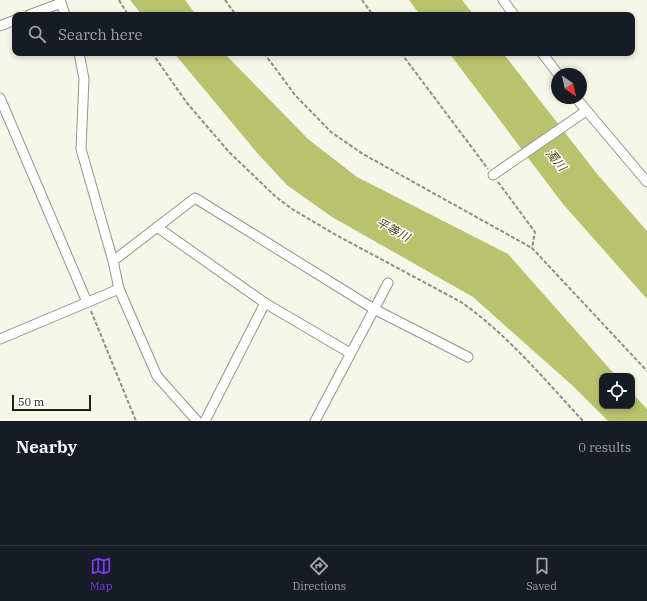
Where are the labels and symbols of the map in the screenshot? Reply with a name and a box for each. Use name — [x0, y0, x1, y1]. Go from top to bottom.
north arrow — [551, 68, 587, 104]
water label: 濁川 — [543, 146, 571, 175]
water label: 平等川 — [374, 214, 414, 246]
scale bar — [12, 393, 91, 412]

